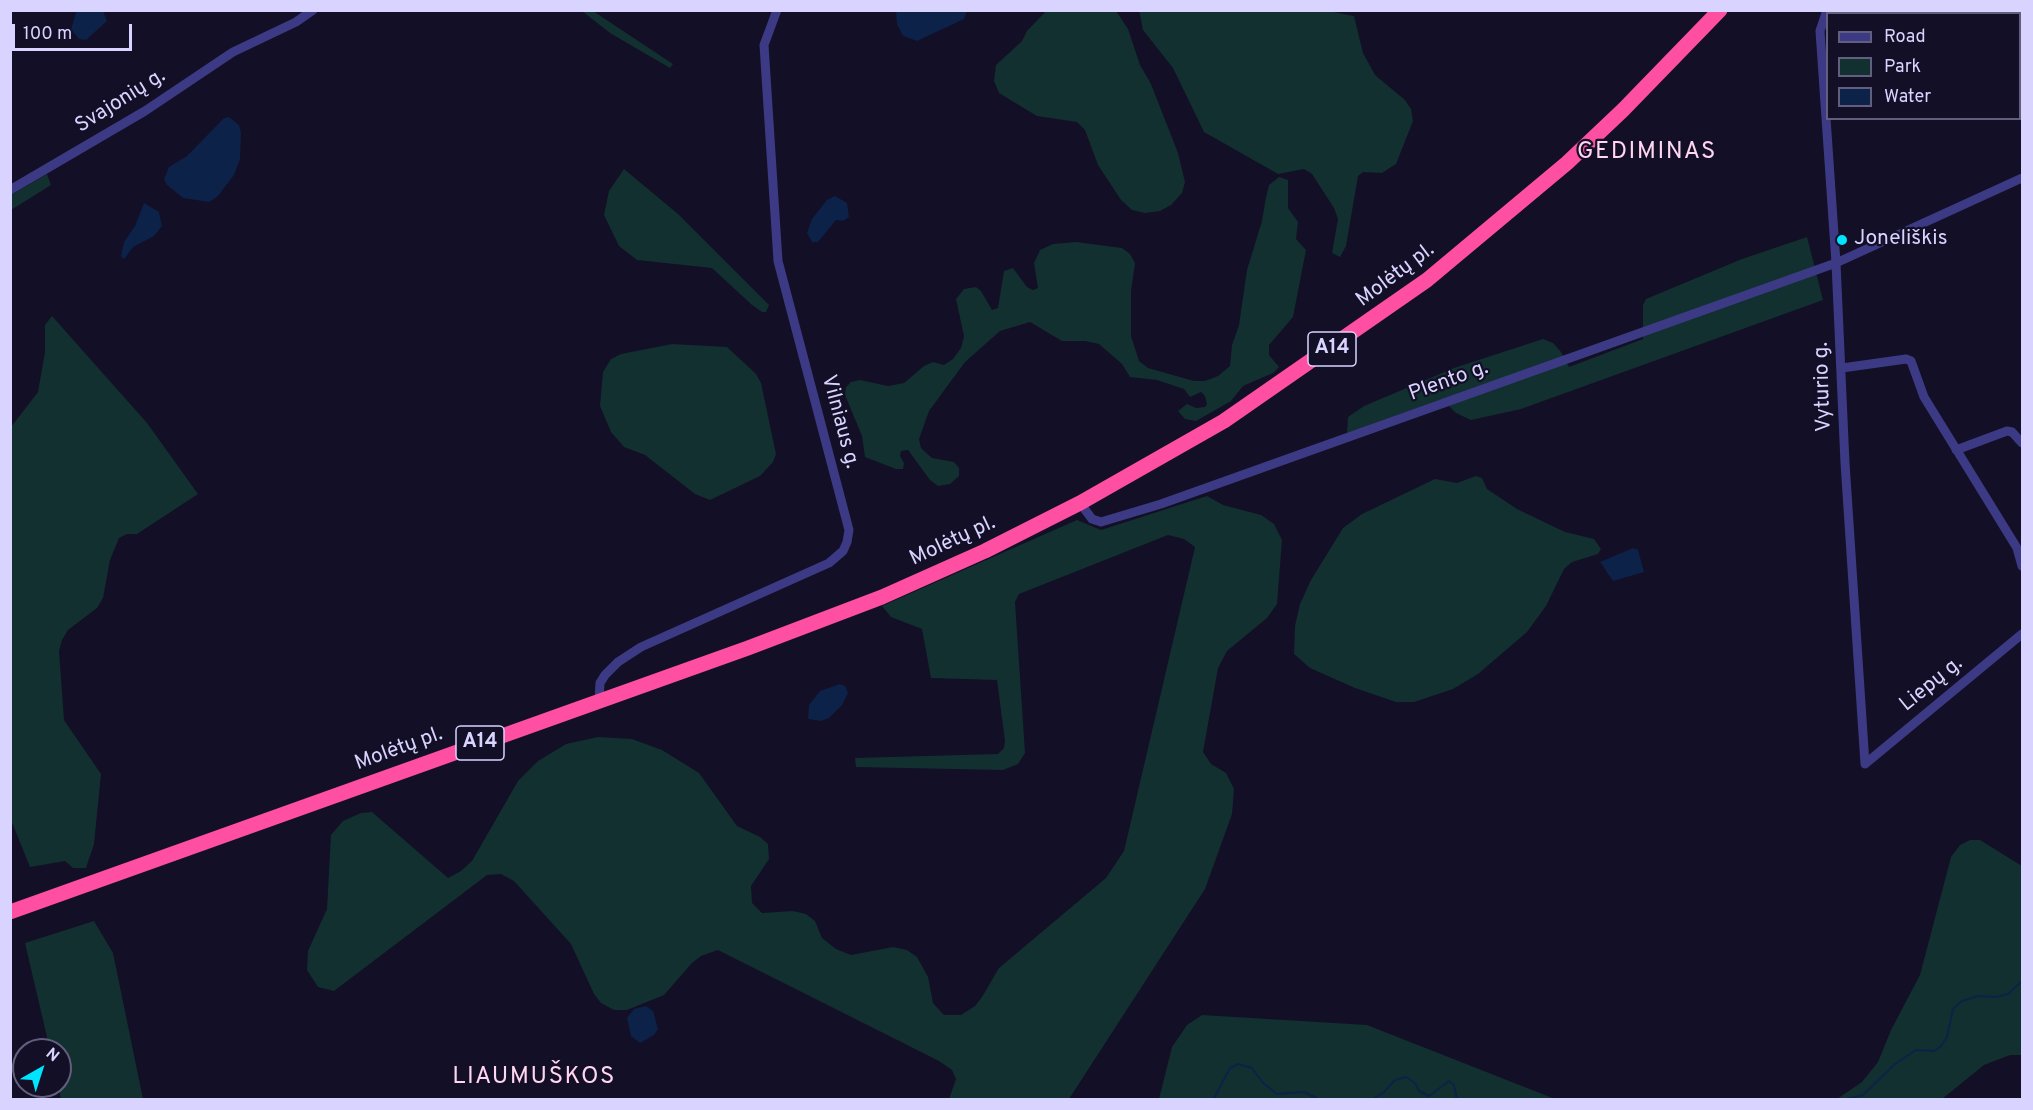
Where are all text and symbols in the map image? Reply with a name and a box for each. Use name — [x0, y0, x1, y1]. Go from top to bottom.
scale bar — [15, 12, 135, 50]
legend — [1826, 12, 2021, 120]
text: 100 m — [23, 23, 72, 46]
text: Road — [1884, 26, 1926, 49]
text: Park — [1884, 56, 1921, 79]
street label: Svajonių g. — [71, 64, 171, 140]
text: Water — [1884, 86, 1931, 109]
district label: GEDIMINAS — [1577, 139, 1717, 167]
place label: Joneliškis — [1854, 227, 1948, 253]
marker: Joneliškis — [1835, 233, 1849, 247]
street label: Molėtų pl. — [1352, 238, 1440, 314]
road number: A14 — [1308, 332, 1356, 366]
street label: Vyturio g. — [1810, 342, 1838, 432]
street label: Plento g. — [1406, 356, 1492, 408]
street label: Vilniaus g. — [814, 372, 864, 472]
street label: Molėtų pl. — [906, 511, 1000, 573]
street label: Liepų g. — [1895, 652, 1969, 718]
street label: Molėtų pl. — [352, 723, 446, 777]
road number: A14 — [456, 726, 504, 760]
north arrow — [12, 1038, 72, 1098]
text: N — [41, 1044, 63, 1067]
district label: LIAUMUŠKOS — [452, 1064, 616, 1092]

